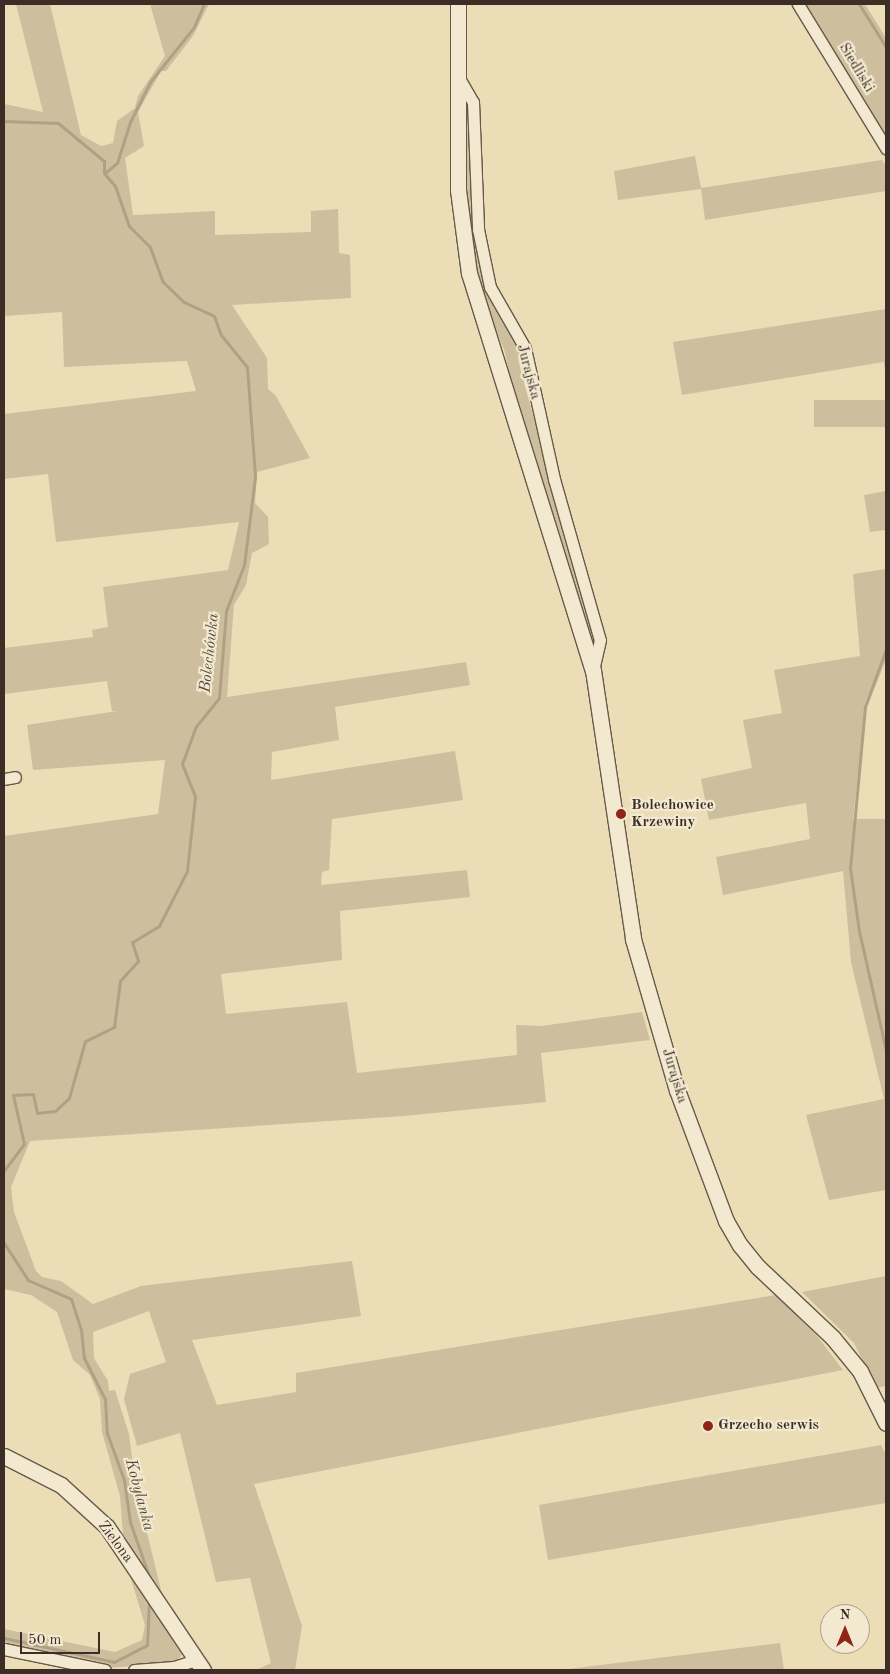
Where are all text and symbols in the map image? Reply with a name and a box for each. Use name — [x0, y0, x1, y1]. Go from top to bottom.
street label: Siedliski — [834, 40, 878, 96]
street label: Jurajska — [512, 343, 544, 401]
water label: Bolechówka — [196, 612, 224, 694]
place label: Bolechowice Krzewiny — [631, 796, 714, 831]
marker: Bolechowice Krzewiny — [615, 808, 627, 820]
street label: Jurajska — [657, 1047, 691, 1105]
place label: Grzecho serwis — [718, 1417, 819, 1435]
marker: Grzecho serwis — [702, 1420, 714, 1432]
water label: Kobylanka — [120, 1457, 158, 1533]
street label: Zielona — [93, 1518, 137, 1566]
north arrow — [820, 1604, 870, 1654]
text: N — [840, 1608, 850, 1622]
scale bar — [22, 1622, 102, 1654]
text: 50 m — [28, 1633, 62, 1648]

